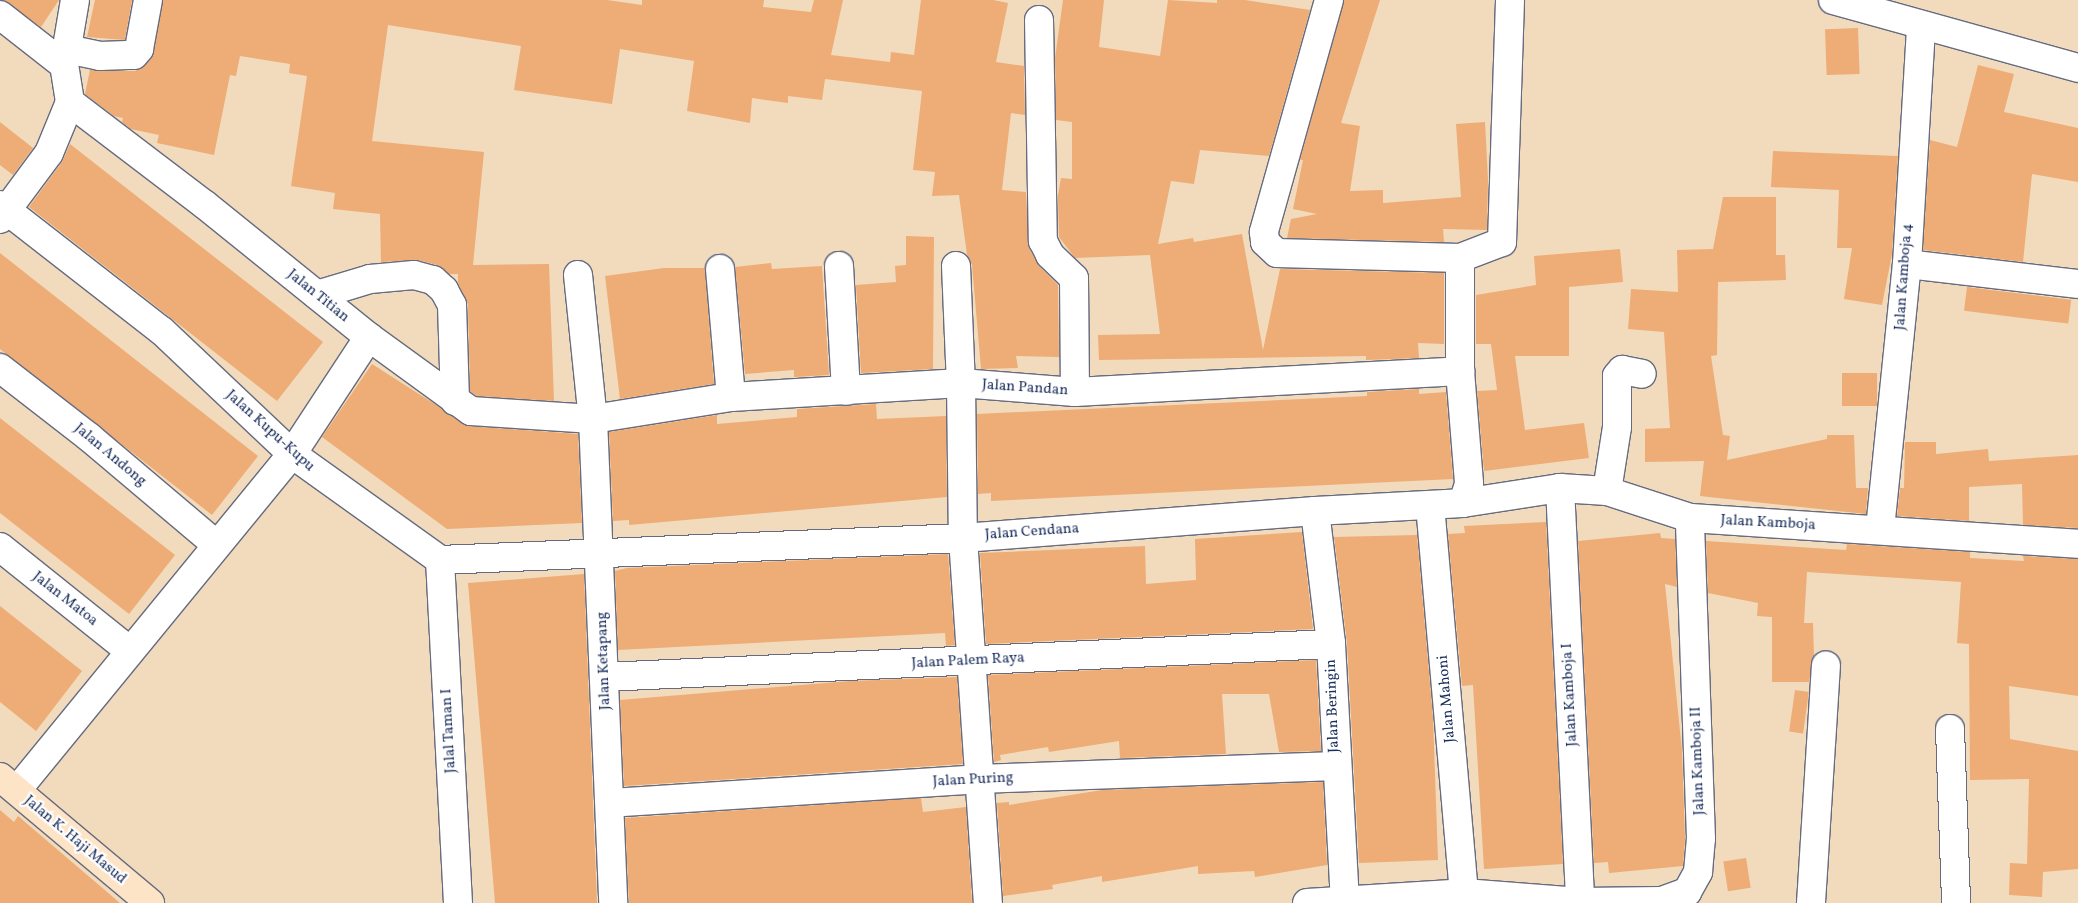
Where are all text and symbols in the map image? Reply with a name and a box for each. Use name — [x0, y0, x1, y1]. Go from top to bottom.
street label: Jalan Kamboja 4 — [1891, 223, 1917, 331]
street label: Jalan Titian — [283, 265, 353, 327]
street label: Jalan Pandan — [981, 376, 1069, 400]
street label: Jalan Kupu-Kupu — [222, 386, 318, 476]
street label: Jalan Andong — [70, 420, 150, 490]
street label: Jalan Kamboja — [1720, 512, 1816, 534]
street label: Jalan Cendana — [984, 520, 1080, 544]
street label: Jalan Matoa — [29, 568, 101, 630]
street label: Jalan Ketapang — [593, 612, 615, 710]
street label: Jalan Kamboja I — [1558, 643, 1582, 747]
street label: Jalan Palem Raya — [911, 649, 1025, 673]
street label: Jalan Mahoni — [1434, 654, 1460, 744]
street label: Jalan Beringin — [1322, 659, 1344, 753]
street label: Jalal Taman I — [438, 688, 460, 774]
street label: Jalan Kamboja II — [1687, 706, 1709, 816]
street label: Jalan Puring — [932, 769, 1014, 791]
street label: Jalan K. Haji Masud — [20, 792, 130, 888]

